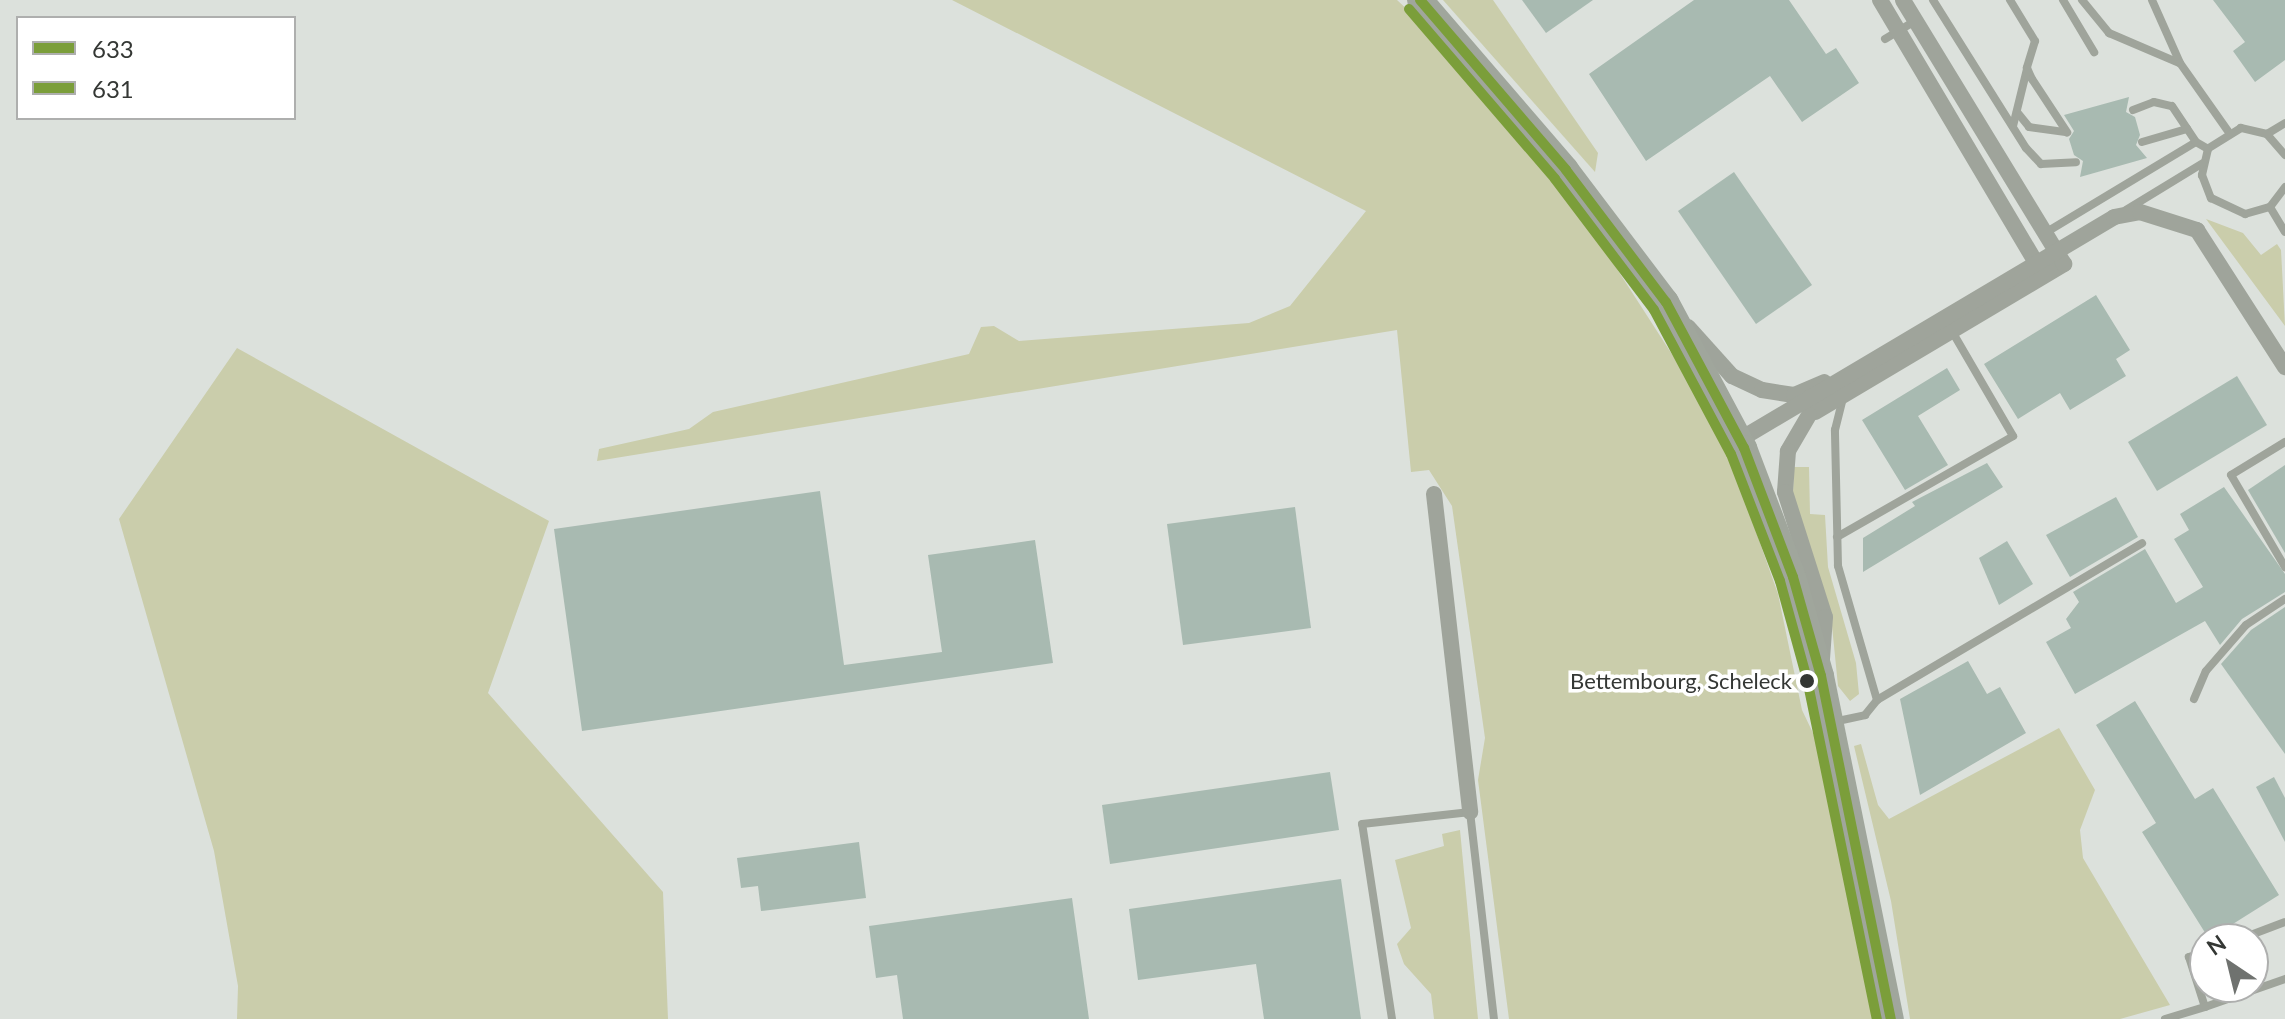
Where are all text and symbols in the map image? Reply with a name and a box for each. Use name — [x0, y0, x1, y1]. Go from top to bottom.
legend — [16, 16, 296, 120]
text: 633 — [92, 34, 134, 63]
text: 631 — [92, 74, 134, 103]
place label: Bettembourg, Scheleck — [1570, 668, 1792, 694]
marker: Bettembourg, Scheleck — [1799, 673, 1815, 689]
north arrow — [2189, 923, 2269, 1003]
text: N — [2201, 929, 2231, 960]

